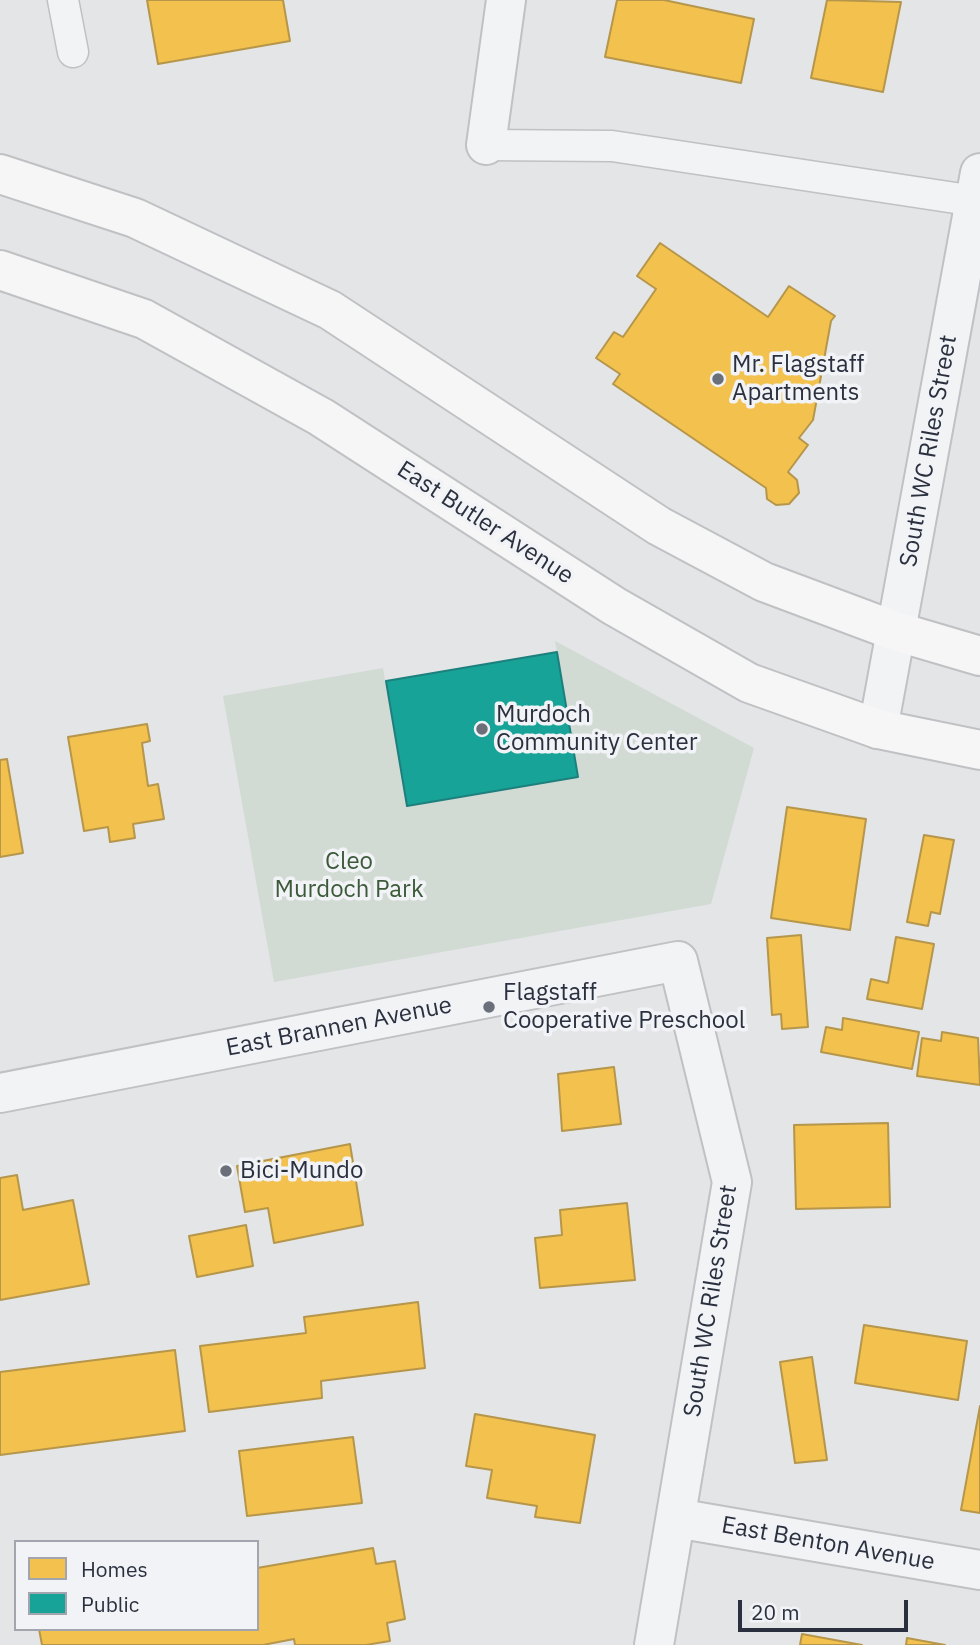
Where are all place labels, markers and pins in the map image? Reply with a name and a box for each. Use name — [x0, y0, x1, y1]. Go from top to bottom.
place label: Mr. Flagstaff Apartments — [732, 351, 864, 407]
marker: Mr. Flagstaff Apartments — [710, 371, 726, 387]
place label: Murdoch Community Center — [496, 701, 698, 757]
marker: Murdoch Community Center — [474, 721, 490, 737]
place label: Flagstaff Cooperative Preschool — [503, 979, 745, 1035]
marker: Flagstaff Cooperative Preschool — [481, 999, 497, 1015]
place label: Bici-Mundo — [240, 1157, 363, 1185]
marker: Bici-Mundo — [218, 1163, 234, 1179]

